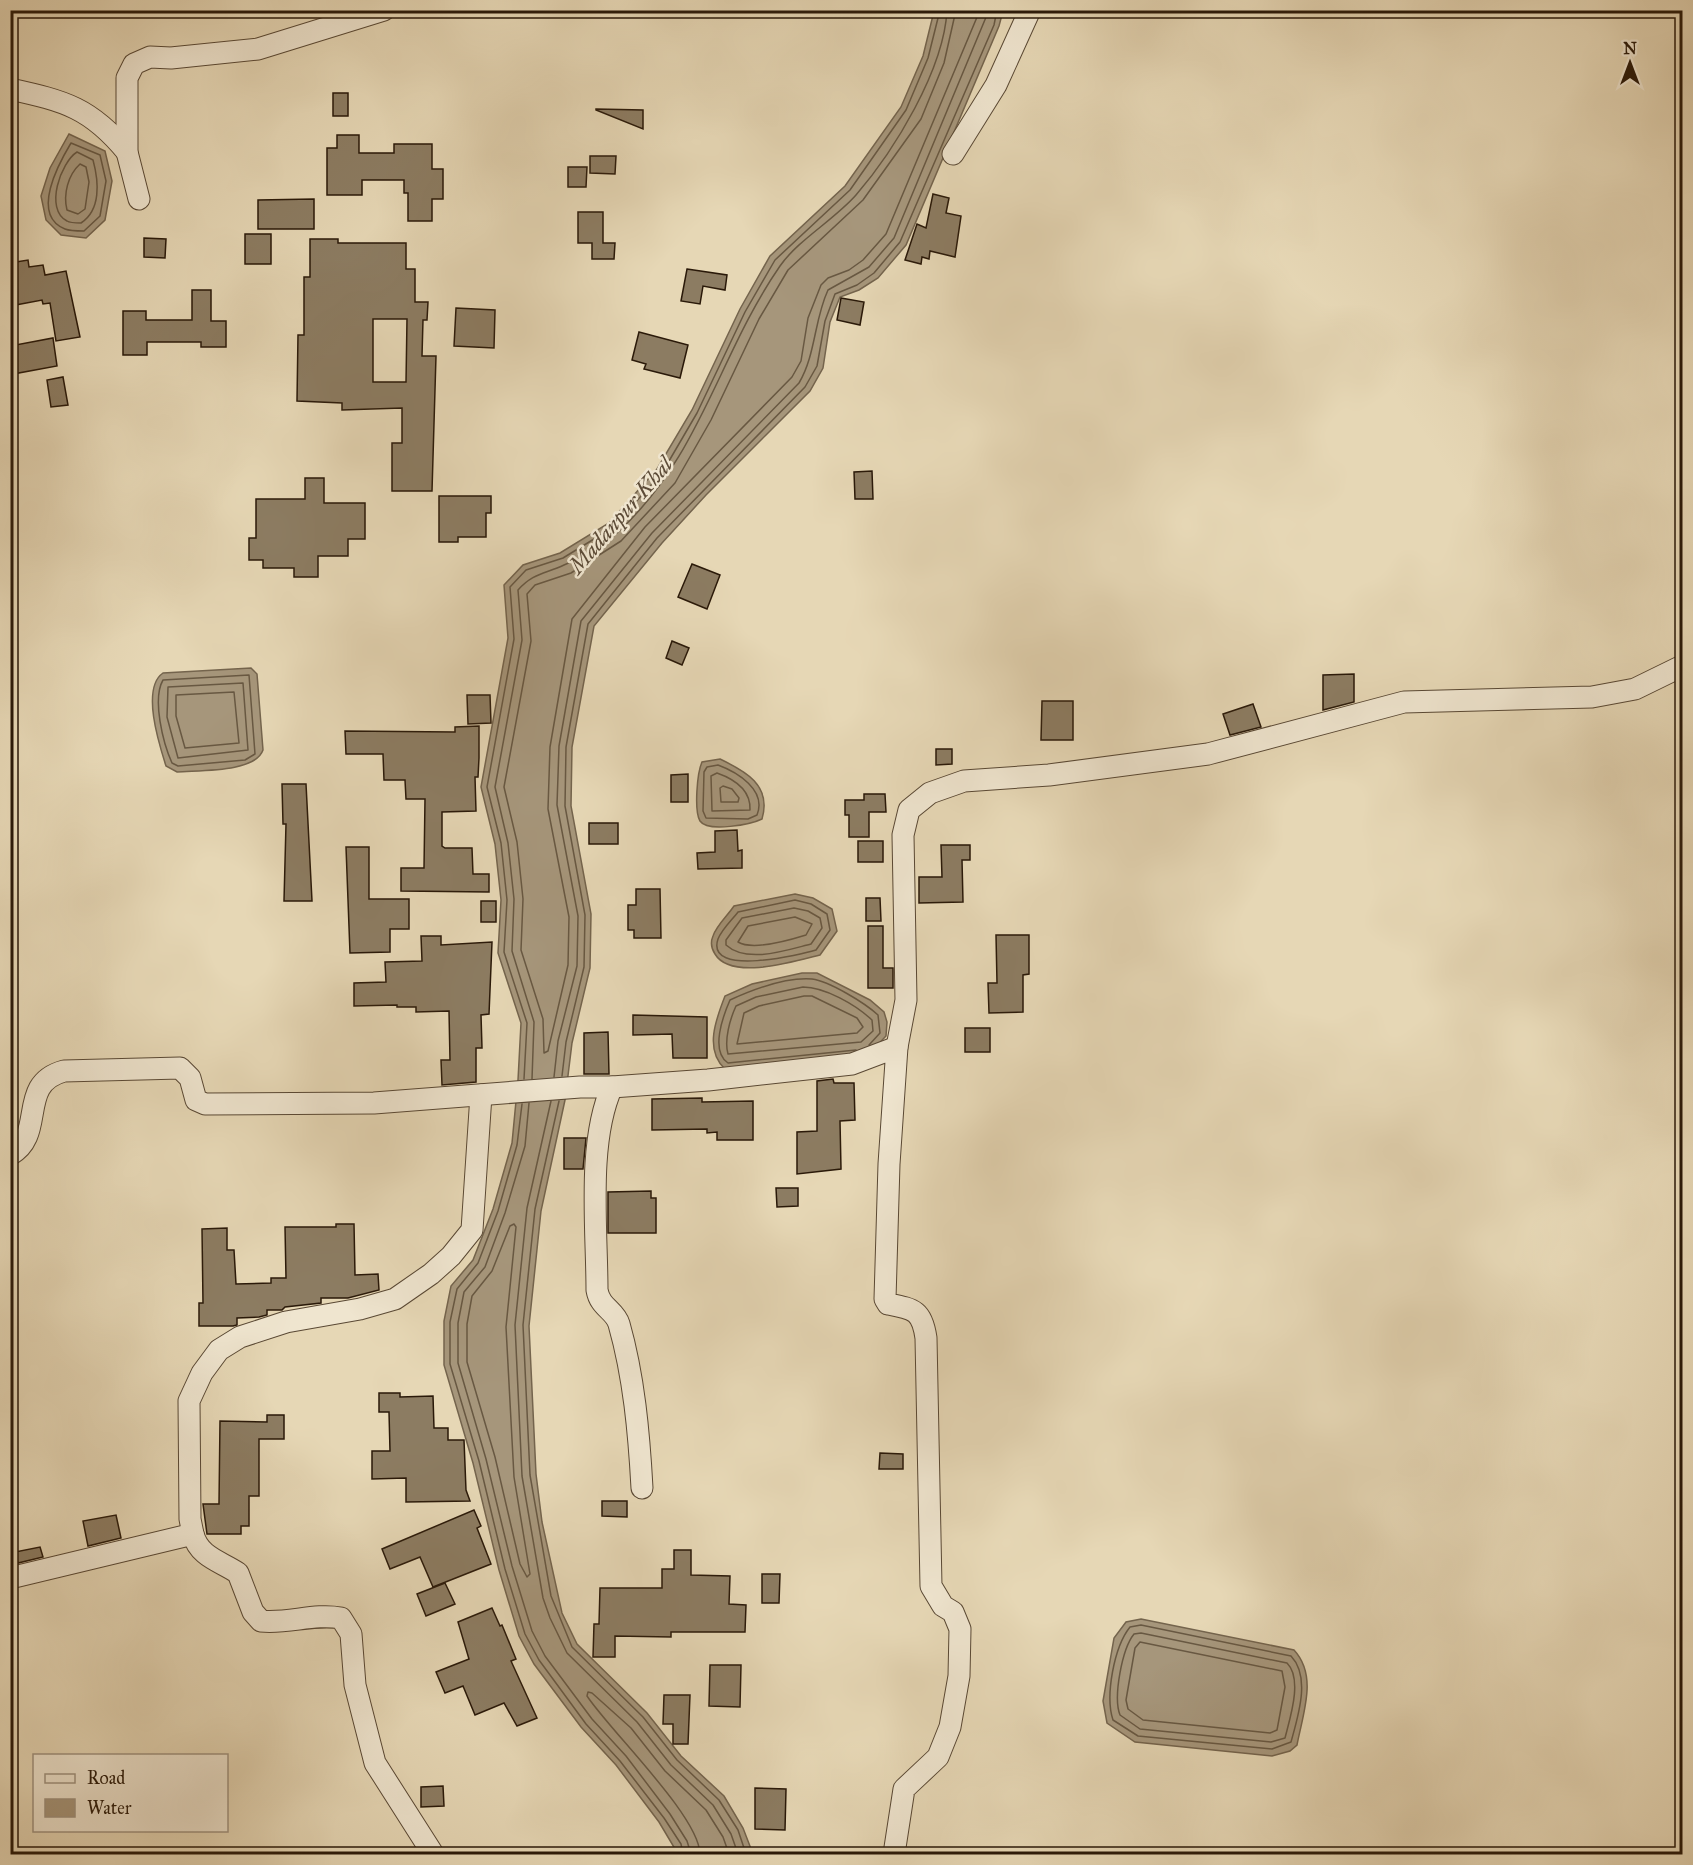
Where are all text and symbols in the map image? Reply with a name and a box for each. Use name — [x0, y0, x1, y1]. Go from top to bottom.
north arrow — [1600, 33, 1660, 93]
text: N — [1623, 39, 1637, 58]
water label: Madanpur Khal — [561, 450, 680, 581]
legend — [33, 1754, 228, 1832]
text: Road — [87, 1767, 125, 1789]
text: Water — [87, 1797, 132, 1819]

